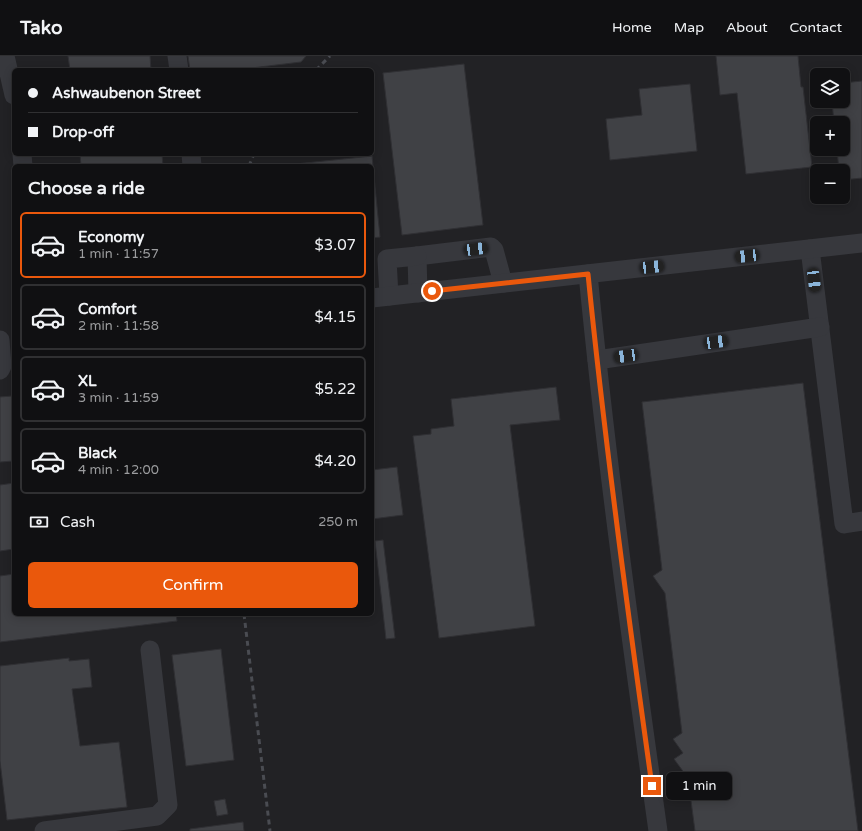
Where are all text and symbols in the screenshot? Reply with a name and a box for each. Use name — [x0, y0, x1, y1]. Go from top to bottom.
text: Tako — [20, 17, 62, 39]
text: Home — [612, 19, 652, 36]
text: Map — [674, 19, 704, 36]
text: About — [726, 19, 768, 36]
text: Contact — [790, 19, 842, 36]
map controls — [810, 68, 850, 204]
button: layers — [810, 68, 850, 108]
text: Ashwaubenon Street — [52, 84, 201, 102]
button: + — [810, 116, 850, 156]
text: Drop-off — [52, 123, 114, 141]
button: − — [810, 164, 850, 204]
text: Choose a ride — [28, 177, 145, 199]
icon: car — [30, 227, 66, 263]
text: Economy — [78, 228, 144, 246]
text: $3.07 — [315, 236, 356, 254]
car — [463, 242, 489, 256]
text: 1 min · 11:57 — [78, 246, 159, 262]
car — [734, 249, 760, 263]
car — [639, 260, 665, 274]
car — [807, 267, 821, 293]
route start — [423, 282, 441, 300]
icon: car — [30, 299, 66, 335]
text: Comfort — [78, 300, 137, 318]
text: $4.15 — [315, 308, 356, 326]
text: 2 min · 11:58 — [78, 318, 159, 334]
car — [703, 334, 729, 350]
car — [613, 348, 639, 364]
icon: car — [30, 371, 66, 407]
text: XL — [78, 372, 97, 390]
text: $5.22 — [315, 380, 356, 398]
text: 3 min · 11:59 — [78, 390, 159, 406]
icon: car — [30, 443, 66, 479]
text: Black — [78, 444, 117, 462]
text: $4.20 — [315, 452, 356, 470]
text: 4 min · 12:00 — [78, 462, 159, 478]
icon: cash — [28, 511, 50, 533]
text: Cash — [60, 513, 95, 531]
text: 250 m — [318, 514, 358, 530]
button: Confirm — [28, 562, 358, 608]
callout: 1 min — [666, 772, 732, 800]
route end — [643, 777, 661, 795]
text: 1 min — [682, 778, 716, 794]

